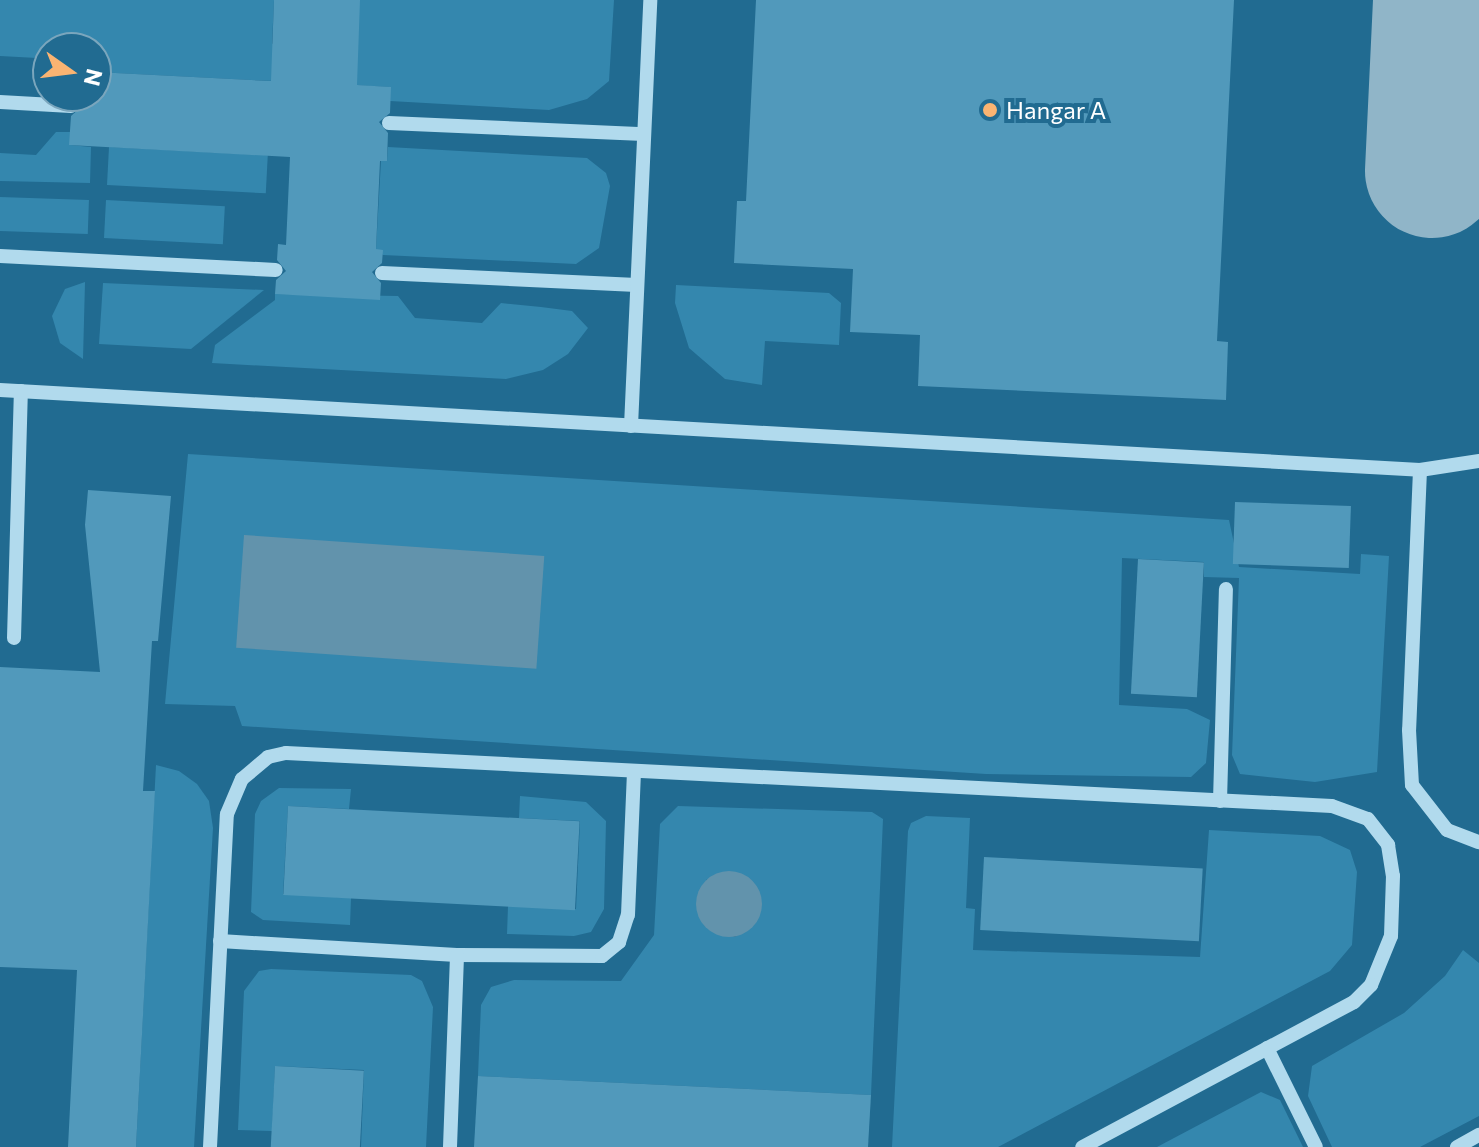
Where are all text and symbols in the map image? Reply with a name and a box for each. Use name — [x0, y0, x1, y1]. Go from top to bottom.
north arrow — [32, 32, 112, 112]
text: N — [79, 66, 109, 89]
place label: Hangar A — [1006, 96, 1106, 124]
marker: Hangar A — [981, 101, 999, 119]

